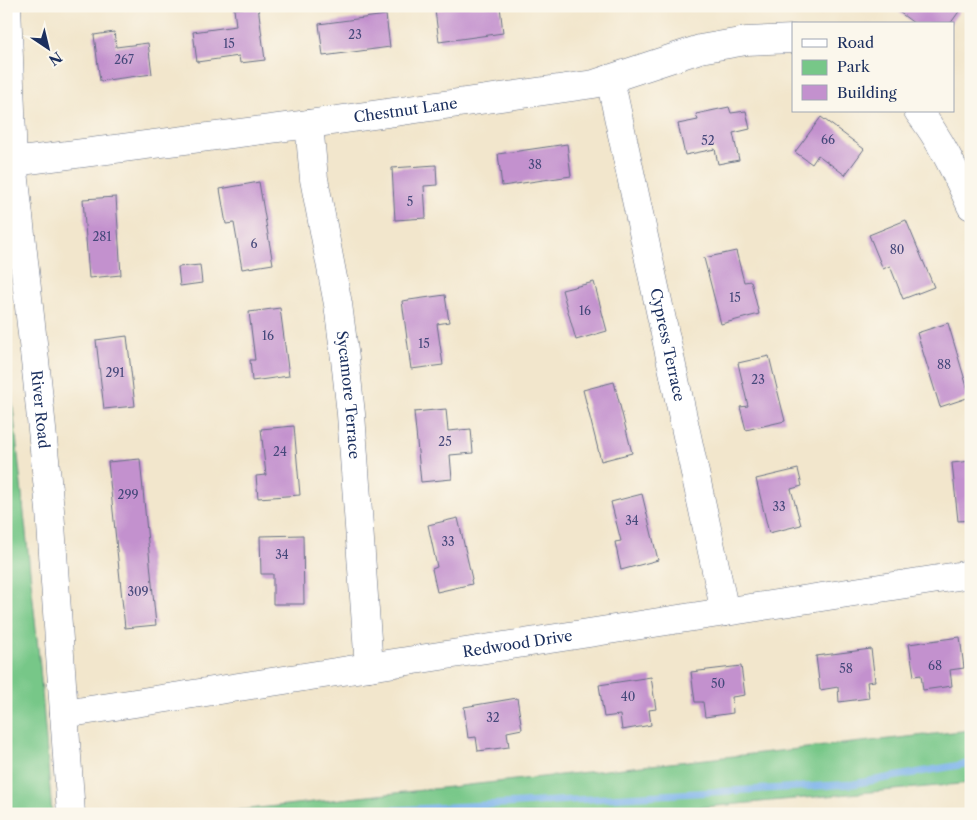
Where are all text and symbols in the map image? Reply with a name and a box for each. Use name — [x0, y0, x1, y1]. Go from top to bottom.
north arrow — [22, 22, 72, 72]
legend — [792, 22, 954, 112]
house number: 23 — [348, 27, 362, 42]
text: Road — [837, 33, 874, 52]
house number: 15 — [223, 36, 235, 51]
text: N — [45, 48, 66, 70]
house number: 267 — [114, 52, 134, 67]
text: Park — [837, 57, 871, 76]
text: Building — [837, 83, 897, 102]
street label: Chestnut Lane — [352, 93, 459, 127]
house number: 66 — [821, 132, 835, 147]
house number: 52 — [701, 133, 715, 148]
house number: 38 — [528, 157, 542, 172]
house number: 5 — [407, 194, 413, 209]
house number: 281 — [92, 229, 112, 244]
house number: 6 — [250, 236, 258, 251]
house number: 80 — [890, 242, 904, 257]
street label: Cypress Terrace — [646, 286, 689, 403]
house number: 15 — [729, 290, 741, 305]
house number: 16 — [579, 303, 591, 318]
house number: 16 — [262, 328, 274, 343]
street label: Sycamore Terrace — [332, 330, 364, 460]
house number: 15 — [418, 336, 430, 351]
house number: 88 — [937, 357, 951, 372]
house number: 291 — [106, 365, 124, 380]
street label: River Road — [27, 369, 54, 449]
house number: 23 — [751, 372, 765, 387]
house number: 25 — [438, 434, 452, 449]
house number: 24 — [273, 444, 287, 459]
house number: 299 — [118, 487, 138, 502]
house number: 33 — [772, 499, 786, 514]
house number: 34 — [625, 513, 639, 528]
house number: 33 — [441, 534, 455, 549]
house number: 34 — [275, 547, 289, 562]
house number: 309 — [127, 584, 149, 599]
street label: Redwood Drive — [461, 626, 574, 661]
house number: 68 — [928, 658, 942, 673]
house number: 58 — [839, 661, 853, 676]
house number: 50 — [711, 676, 725, 691]
house number: 40 — [621, 689, 635, 704]
house number: 32 — [486, 710, 500, 725]

